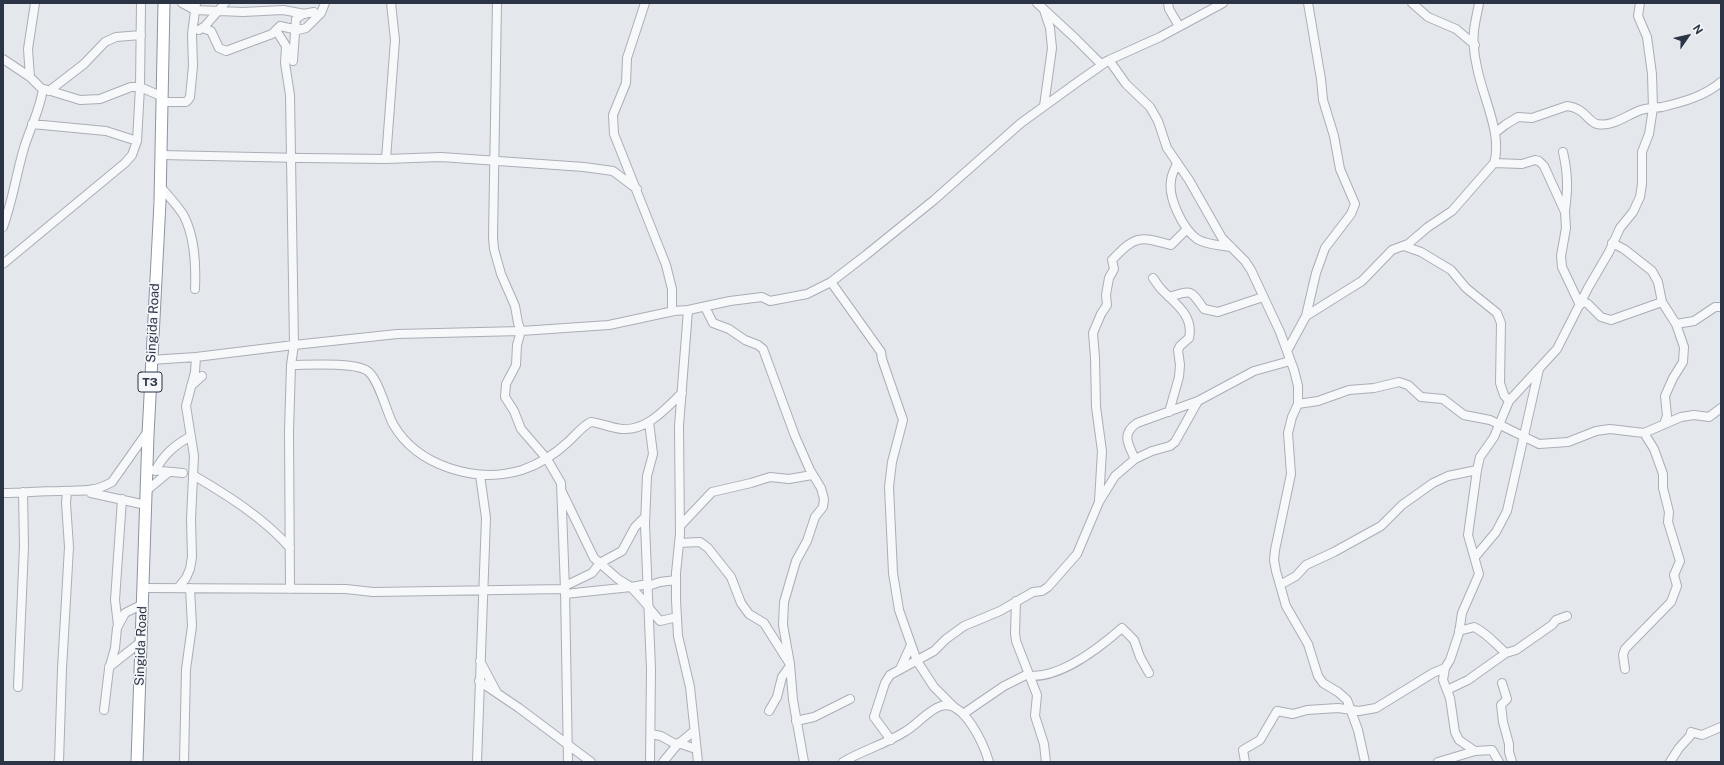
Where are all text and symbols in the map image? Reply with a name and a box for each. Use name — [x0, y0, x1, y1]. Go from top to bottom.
north arrow — [1668, 16, 1708, 56]
text: N — [1691, 22, 1705, 36]
street label: Singida Road — [143, 283, 163, 363]
road number: T3 — [138, 372, 162, 392]
street label: Singida Road — [132, 606, 150, 686]

